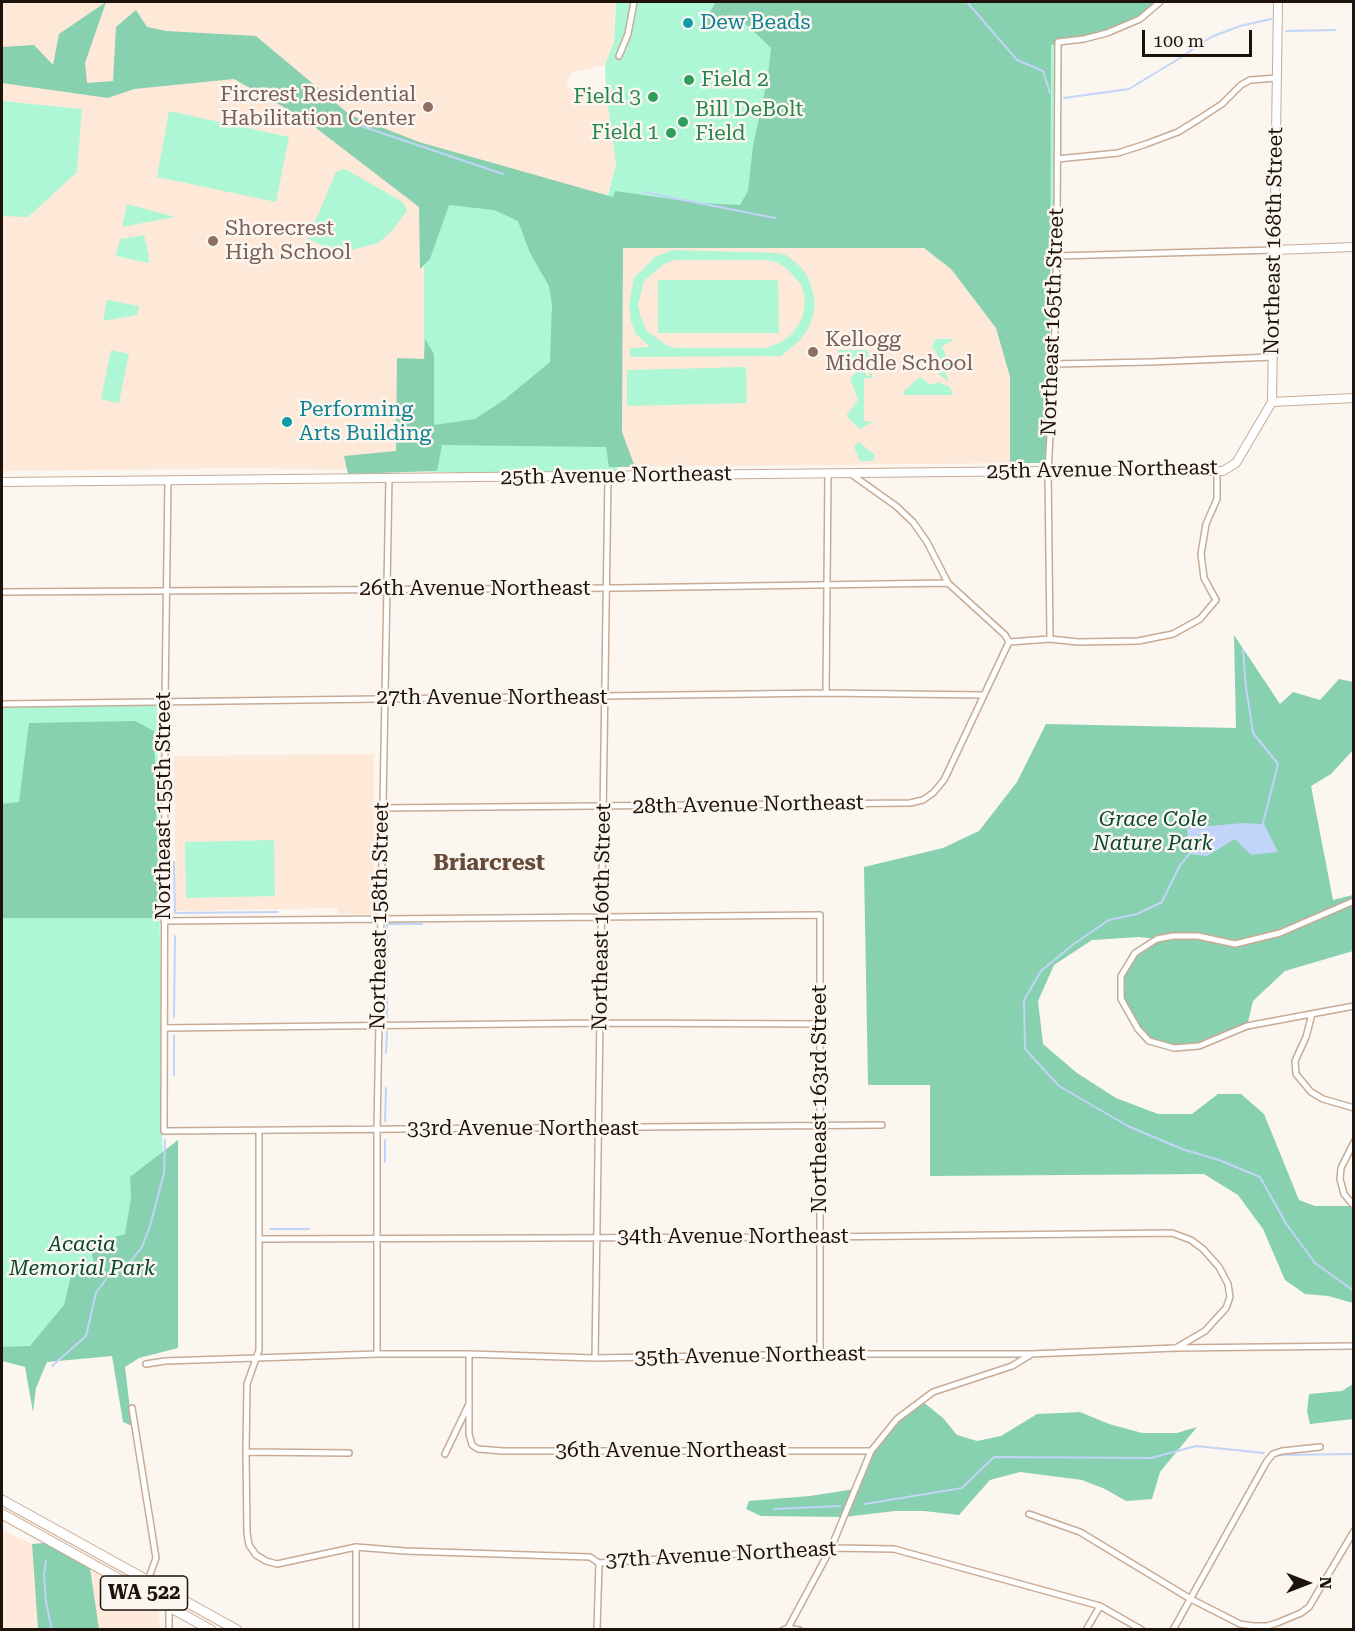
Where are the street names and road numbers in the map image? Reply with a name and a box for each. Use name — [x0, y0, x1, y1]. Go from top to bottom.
street label: Northeast 168th Street — [1259, 127, 1289, 355]
street label: Northeast 165th Street — [1036, 208, 1070, 436]
street label: 25th Avenue Northeast — [986, 455, 1218, 485]
street label: 25th Avenue Northeast — [500, 461, 732, 491]
street label: 26th Avenue Northeast — [359, 576, 591, 602]
street label: 27th Avenue Northeast — [376, 685, 608, 711]
street label: Northeast 155th Street — [151, 692, 177, 920]
street label: 28th Avenue Northeast — [632, 790, 864, 820]
street label: Northeast 158th Street — [365, 802, 395, 1030]
street label: Northeast 160th Street — [587, 803, 617, 1031]
street label: Northeast 163rd Street — [807, 985, 833, 1213]
street label: 33rd Avenue Northeast — [407, 1116, 639, 1142]
street label: 34th Avenue Northeast — [617, 1224, 849, 1250]
street label: 35th Avenue Northeast — [634, 1341, 866, 1371]
street label: 36th Avenue Northeast — [555, 1438, 787, 1464]
street label: 37th Avenue Northeast — [605, 1536, 837, 1574]
road number: WA 522 — [100, 1576, 188, 1610]

